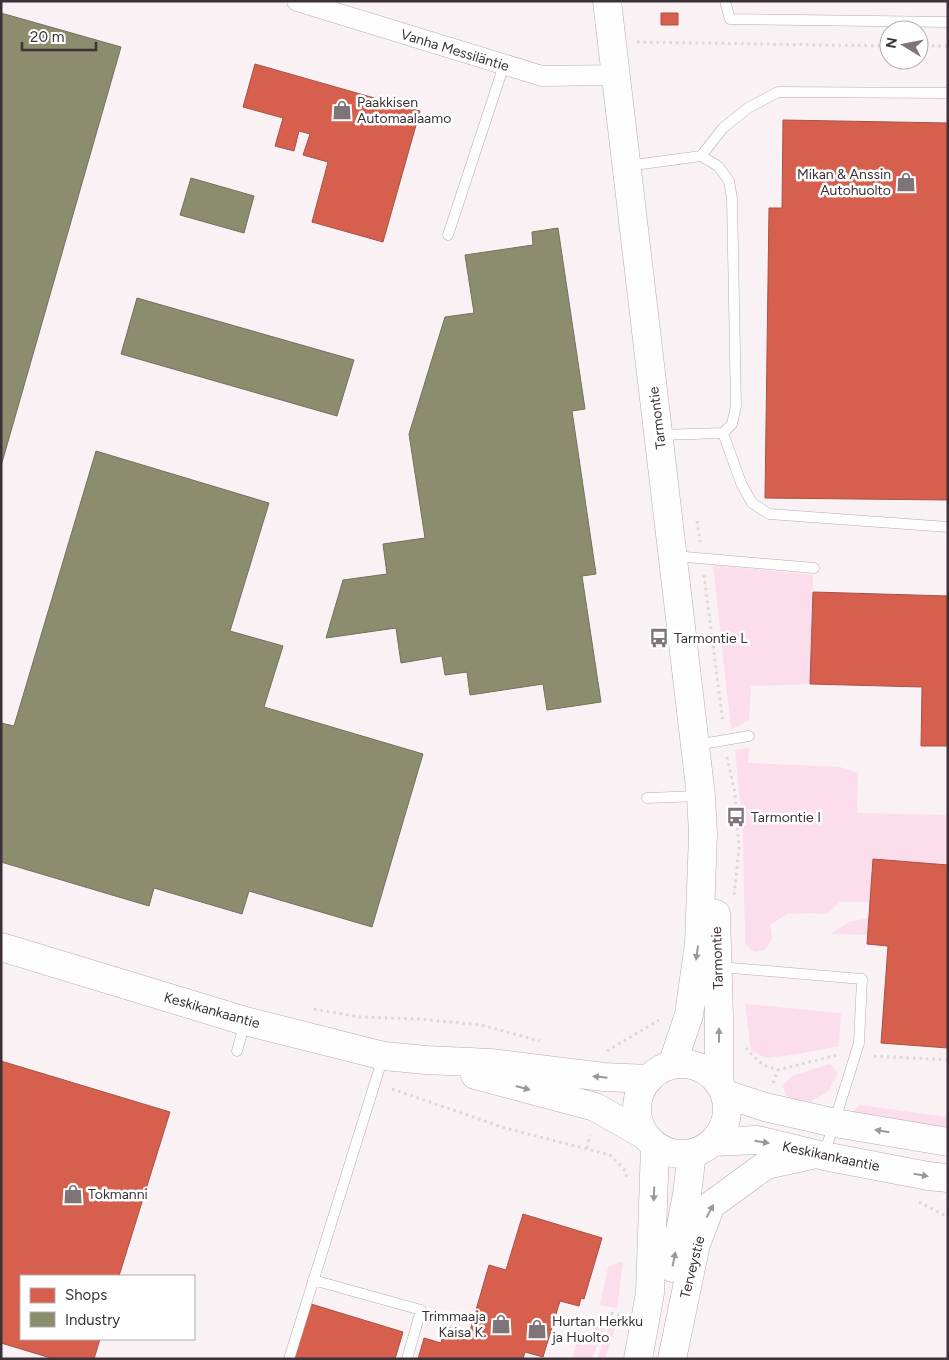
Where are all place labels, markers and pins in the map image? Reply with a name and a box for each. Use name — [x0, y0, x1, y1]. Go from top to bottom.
place label: Paakkisen Automaalaamo — [357, 94, 451, 127]
shop icon: Paakkisen Automaalaamo — [331, 99, 353, 121]
place label: Mikan & Anssin Autohuolto — [797, 166, 891, 199]
shop icon: Mikan & Anssin Autohuolto — [895, 171, 917, 193]
bus stop icon: Tarmontie L — [648, 627, 670, 649]
place label: Tarmontie L — [674, 630, 748, 647]
bus stop icon: Tarmontie I — [725, 806, 747, 828]
place label: Tarmontie I — [751, 809, 821, 826]
shop icon: Tokmanni — [62, 1183, 84, 1205]
place label: Tokmanni — [88, 1186, 148, 1203]
place label: Trimmaaja Kaisa K. — [422, 1308, 486, 1341]
shop icon: Trimmaaja Kaisa K. — [490, 1313, 512, 1335]
place label: Hurtan Herkku ja Huolto — [551, 1313, 643, 1346]
shop icon: Hurtan Herkku ja Huolto — [526, 1318, 548, 1340]

